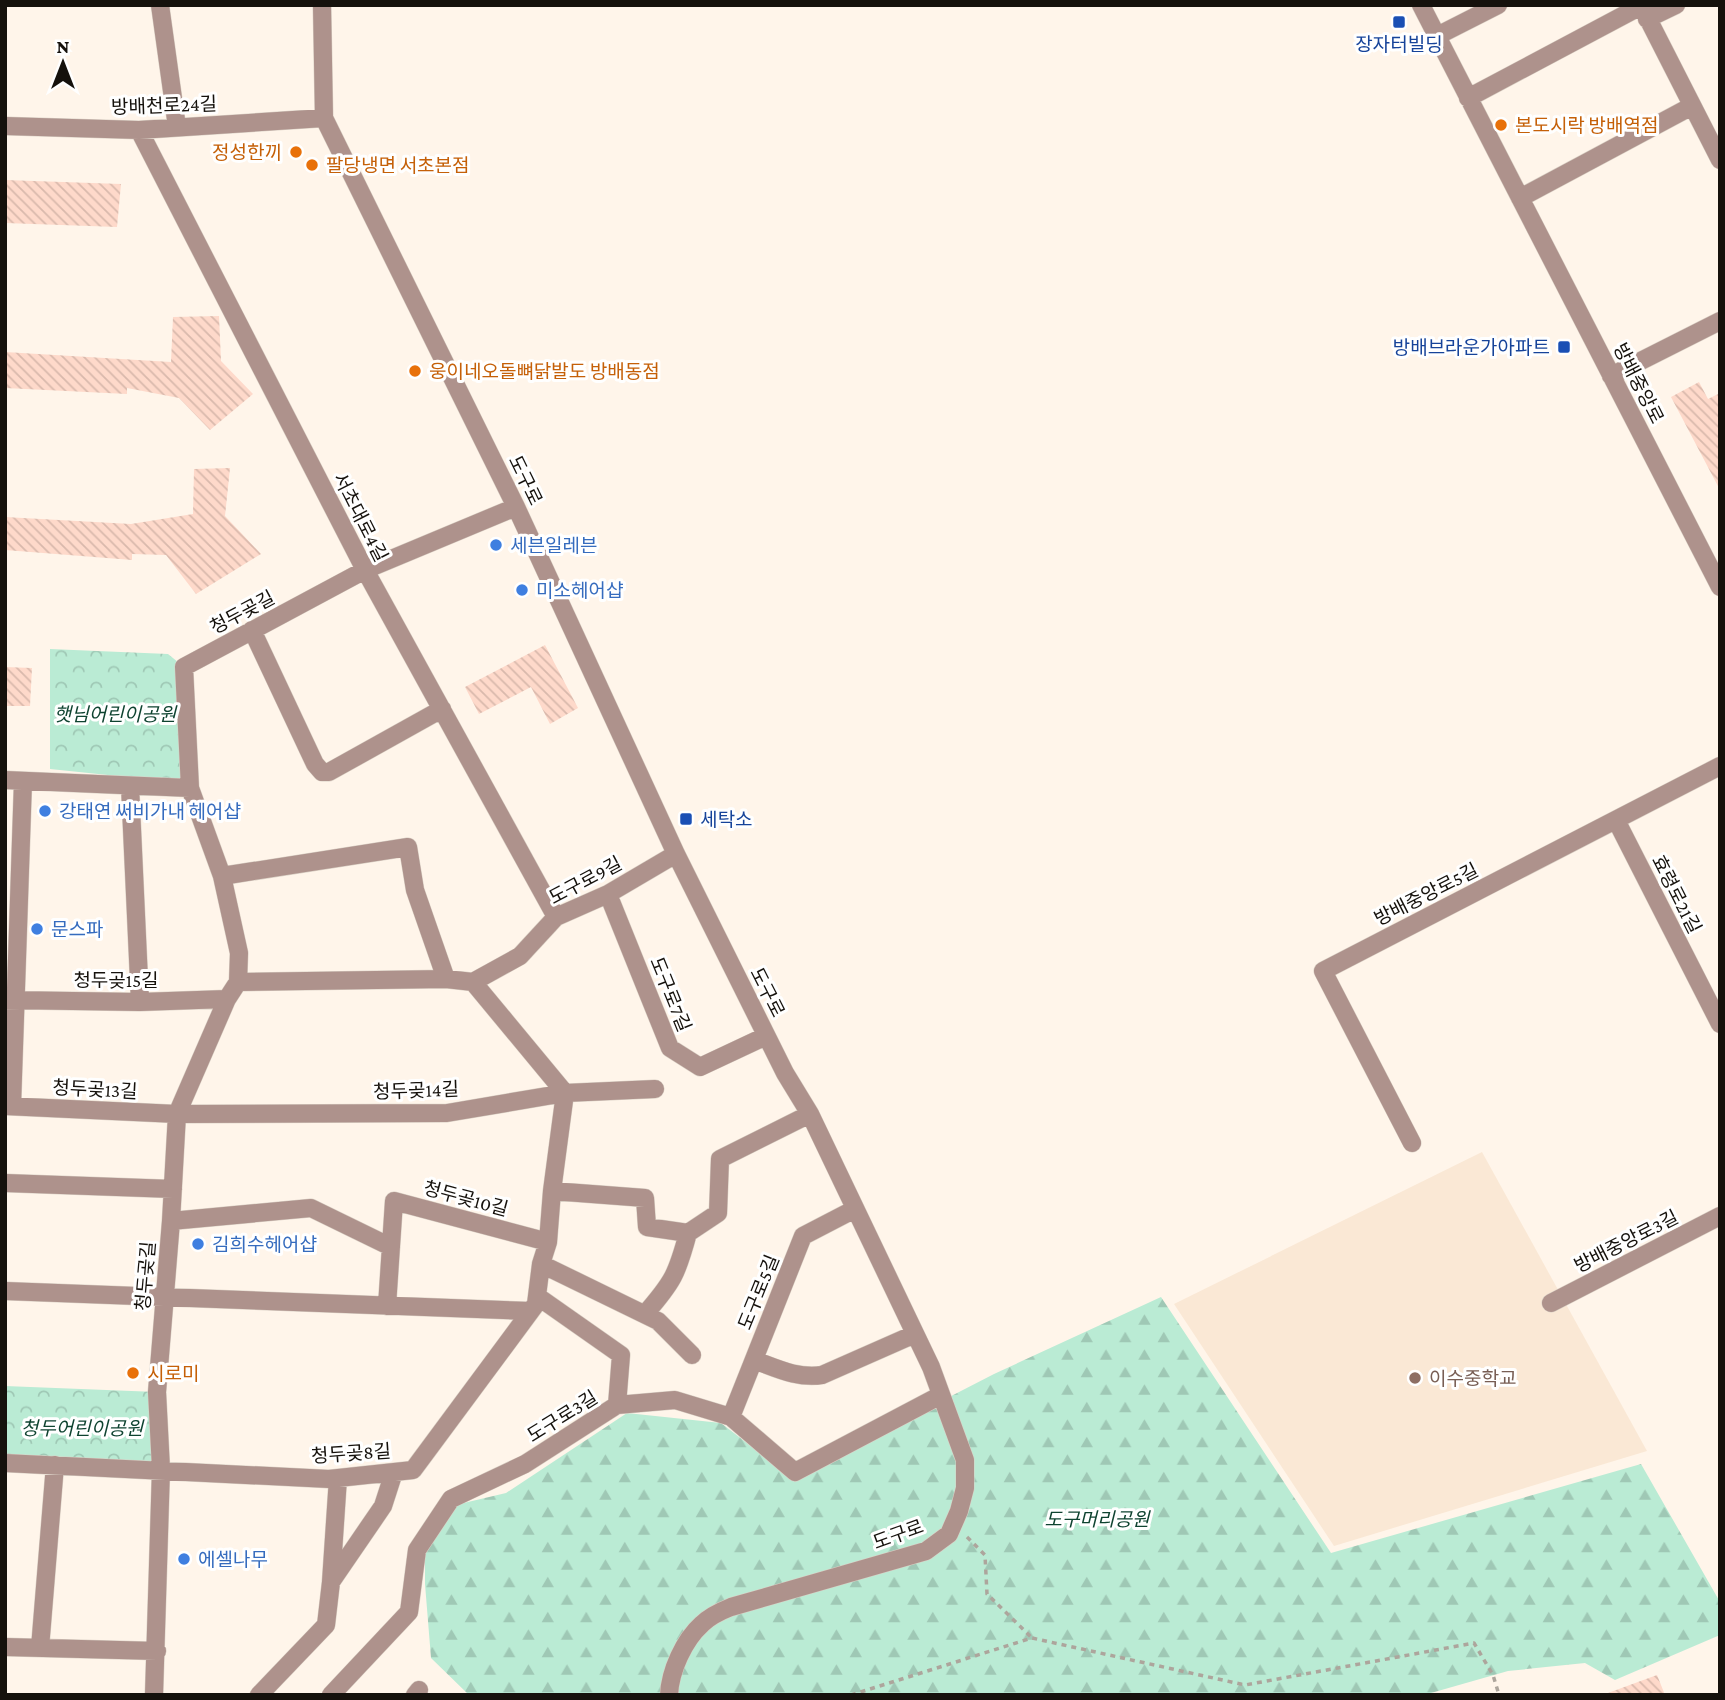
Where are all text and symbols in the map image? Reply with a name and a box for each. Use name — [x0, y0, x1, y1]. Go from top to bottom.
marker: 장자터빌딩 — [1391, 14, 1407, 30]
north arrow — [28, 28, 98, 98]
place label: 장자터빌딩 — [1355, 34, 1443, 55]
text: N — [57, 36, 70, 57]
street label: 방배천로24길 — [111, 93, 217, 118]
place label: 본도시락 방배역점 — [1515, 115, 1658, 136]
marker: 본도시락 방배역점 — [1493, 117, 1509, 133]
place label: 정성한끼 — [212, 142, 282, 163]
marker: 정성한끼 — [288, 144, 304, 160]
place label: 팔당냉면 서초본점 — [326, 155, 469, 176]
marker: 팔당냉면 서초본점 — [304, 157, 320, 173]
place label: 방배브라운가아파트 — [1393, 337, 1550, 358]
marker: 방배브라운가아파트 — [1556, 339, 1572, 355]
street label: 방배중앙로 — [1609, 340, 1668, 427]
place label: 웅이네오돌뼈닭발도 방배동점 — [429, 361, 660, 382]
marker: 웅이네오돌뼈닭발도 방배동점 — [407, 363, 423, 379]
street label: 도구로 — [505, 452, 546, 508]
street label: 서초대로4길 — [329, 469, 392, 565]
place label: 세븐일레븐 — [510, 535, 597, 556]
marker: 세븐일레븐 — [488, 537, 504, 553]
place label: 미소헤어샵 — [536, 580, 623, 601]
marker: 미소헤어샵 — [514, 582, 530, 598]
street label: 청두곶길 — [206, 587, 278, 638]
park label: 햇님어린이공원 — [54, 704, 178, 725]
place label: 강태연 써비가내 헤어샵 — [59, 801, 241, 822]
marker: 강태연 써비가내 헤어샵 — [37, 803, 53, 819]
place label: 세탁소 — [700, 809, 752, 830]
marker: 세탁소 — [678, 811, 694, 827]
street label: 효령로21길 — [1648, 851, 1705, 937]
street label: 도구로9길 — [545, 852, 625, 908]
street label: 방배중앙로5길 — [1371, 859, 1482, 930]
place label: 문스파 — [51, 919, 103, 940]
marker: 문스파 — [29, 921, 45, 937]
street label: 도구로7길 — [646, 954, 695, 1035]
street label: 도구로 — [746, 964, 789, 1020]
street label: 청두곶15길 — [73, 970, 159, 991]
street label: 청두곶13길 — [52, 1077, 138, 1102]
street label: 청두곶14길 — [373, 1079, 459, 1102]
street label: 청두곶10길 — [421, 1177, 511, 1220]
street label: 방배중앙로3길 — [1571, 1206, 1682, 1277]
place label: 김희수헤어샵 — [212, 1234, 317, 1255]
marker: 김희수헤어샵 — [190, 1236, 206, 1252]
street label: 청두곶길 — [132, 1240, 159, 1312]
street label: 도구로5길 — [734, 1252, 783, 1333]
place label: 시로미 — [147, 1363, 199, 1384]
marker: 시로미 — [125, 1365, 141, 1381]
place label: 이수중학교 — [1429, 1368, 1516, 1389]
marker: 이수중학교 — [1407, 1370, 1423, 1386]
street label: 도구로3길 — [523, 1387, 601, 1446]
park label: 청두어린이공원 — [21, 1418, 145, 1439]
street label: 청두곶8길 — [310, 1440, 392, 1467]
park label: 도구머리공원 — [1045, 1509, 1151, 1530]
street label: 도구로 — [870, 1516, 926, 1553]
place label: 에셀나무 — [198, 1549, 268, 1570]
marker: 에셀나무 — [176, 1551, 192, 1567]

